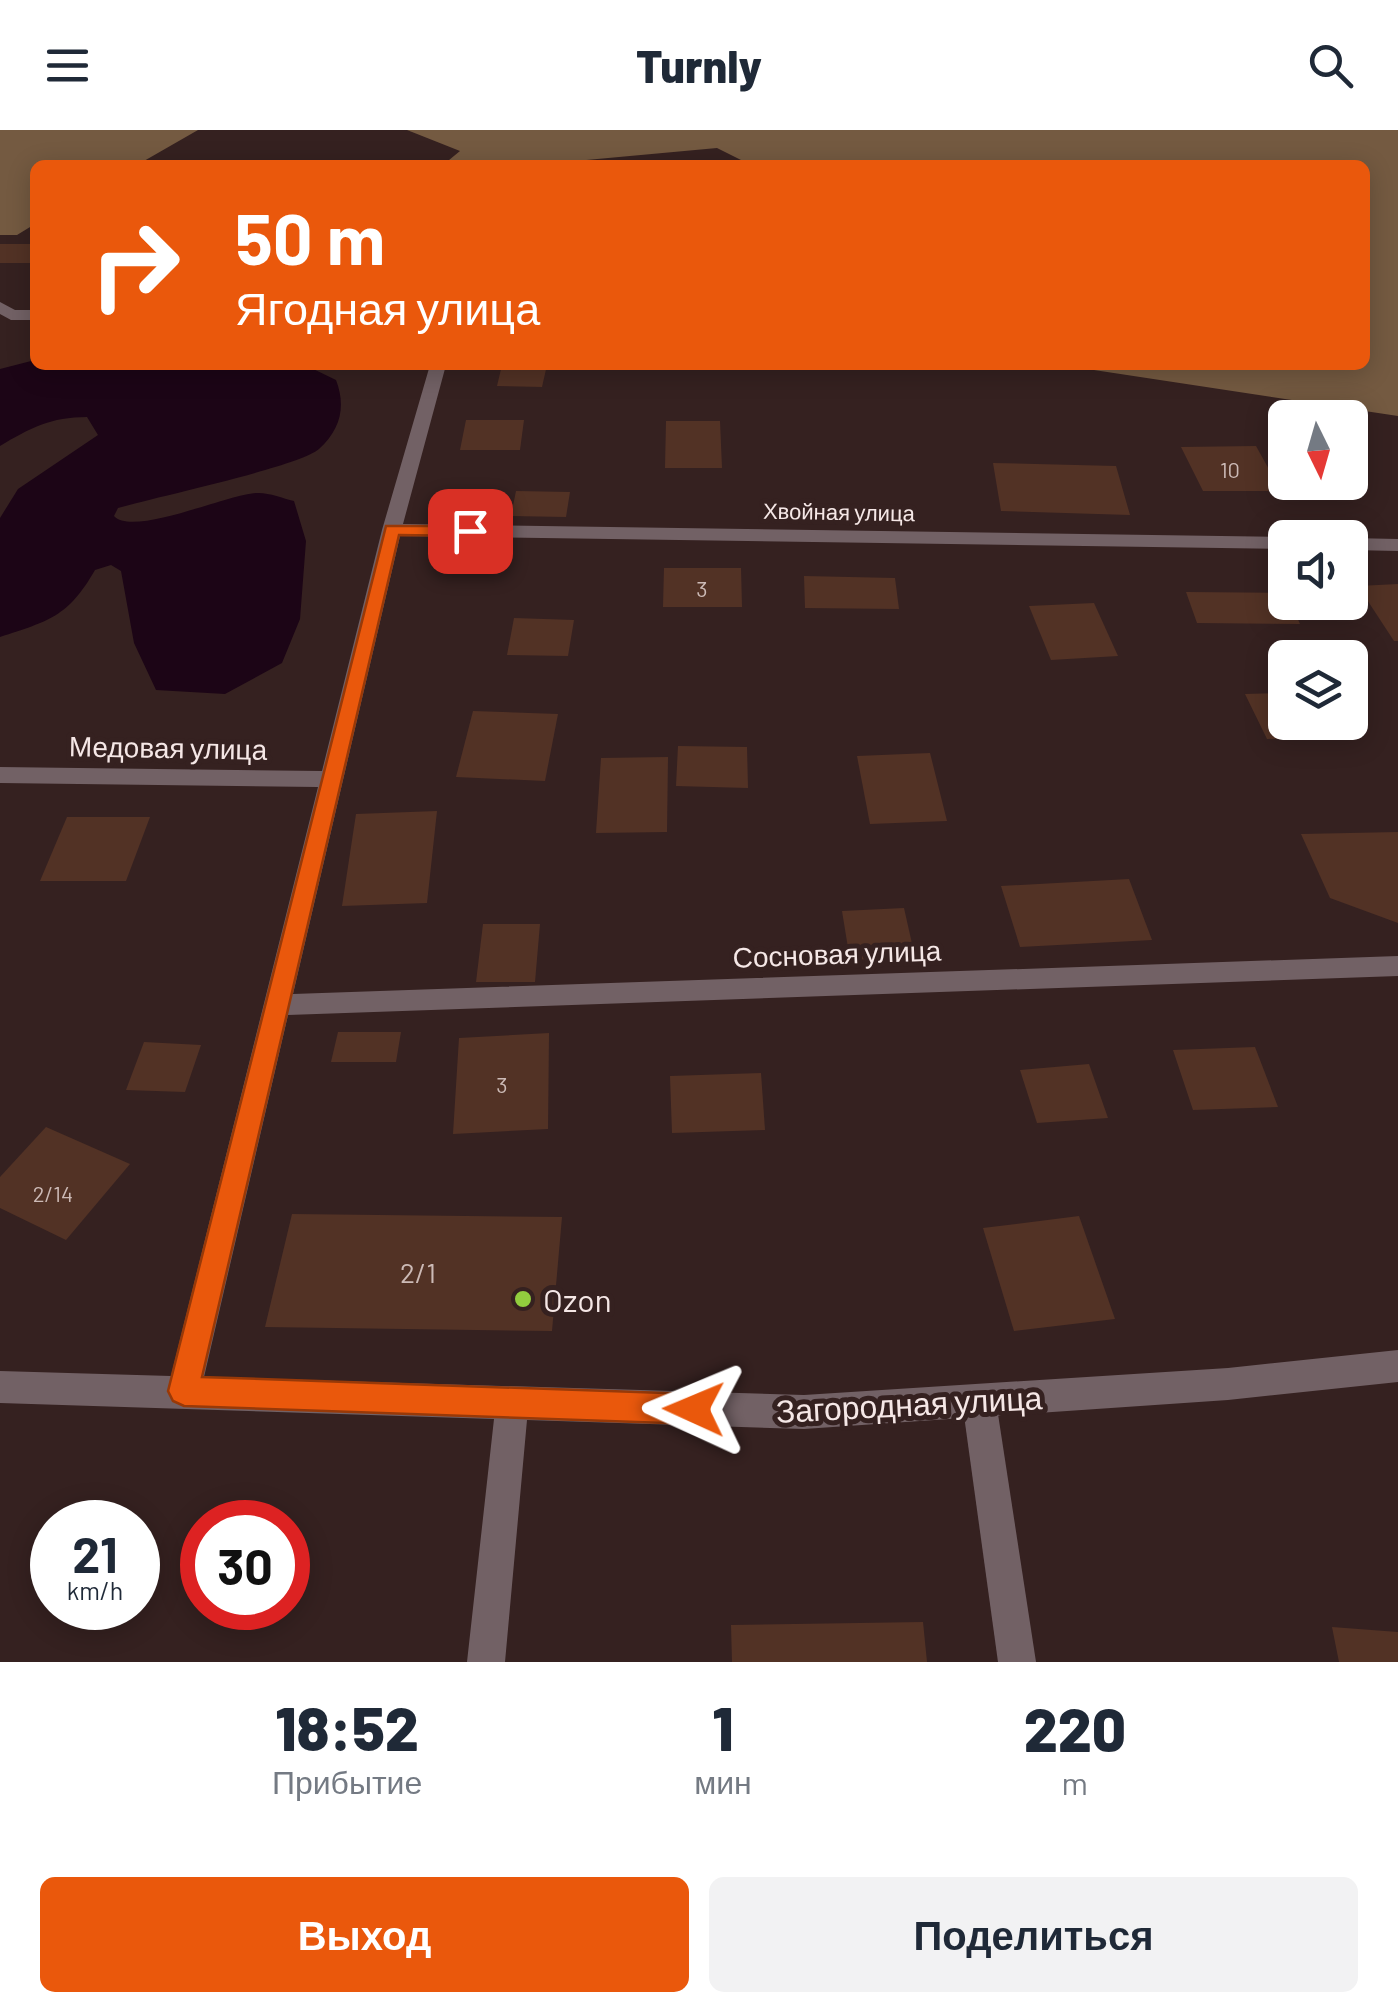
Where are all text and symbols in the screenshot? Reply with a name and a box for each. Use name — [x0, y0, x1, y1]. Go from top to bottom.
icon: menu — [40, 38, 95, 93]
text: Turnly — [636, 38, 762, 92]
icon: search — [1303, 38, 1358, 93]
text: 50 m — [235, 195, 385, 279]
icon: right — [70, 200, 200, 330]
text: Ягодная улица — [235, 280, 540, 334]
north arrow — [1268, 400, 1368, 500]
map controls — [1268, 400, 1368, 740]
house number: 10 — [1220, 456, 1240, 482]
pin — [428, 489, 513, 574]
street label: Хвойная улица — [763, 497, 916, 526]
icon: arrive — [443, 504, 498, 559]
button: sound — [1268, 520, 1368, 620]
house number: 3 — [696, 575, 708, 601]
button: layers — [1268, 640, 1368, 740]
street label: Медовая улица — [69, 728, 268, 766]
street label: Сосновая улица — [732, 932, 942, 974]
house number: 3 — [496, 1071, 508, 1097]
house number: 2/14 — [33, 1180, 73, 1206]
house number: 2/1 — [400, 1255, 436, 1289]
place label: Ozon — [543, 1280, 612, 1318]
marker: Ozon — [512, 1288, 534, 1310]
position arrow — [642, 1357, 746, 1461]
street label: Загородная улица — [775, 1377, 1043, 1430]
speed limit sign: 30 — [180, 1500, 310, 1630]
text: 21 — [72, 1523, 118, 1583]
text: km/h — [67, 1575, 123, 1605]
text: 18:52 — [275, 1691, 419, 1763]
text: 1 — [712, 1691, 734, 1763]
text: 220 — [1024, 1692, 1126, 1764]
text: Прибытие — [272, 1762, 422, 1800]
text: мин — [694, 1762, 752, 1800]
text: m — [1062, 1763, 1088, 1801]
button: Выход — [40, 1877, 689, 1992]
button: Поделиться — [709, 1877, 1358, 1992]

